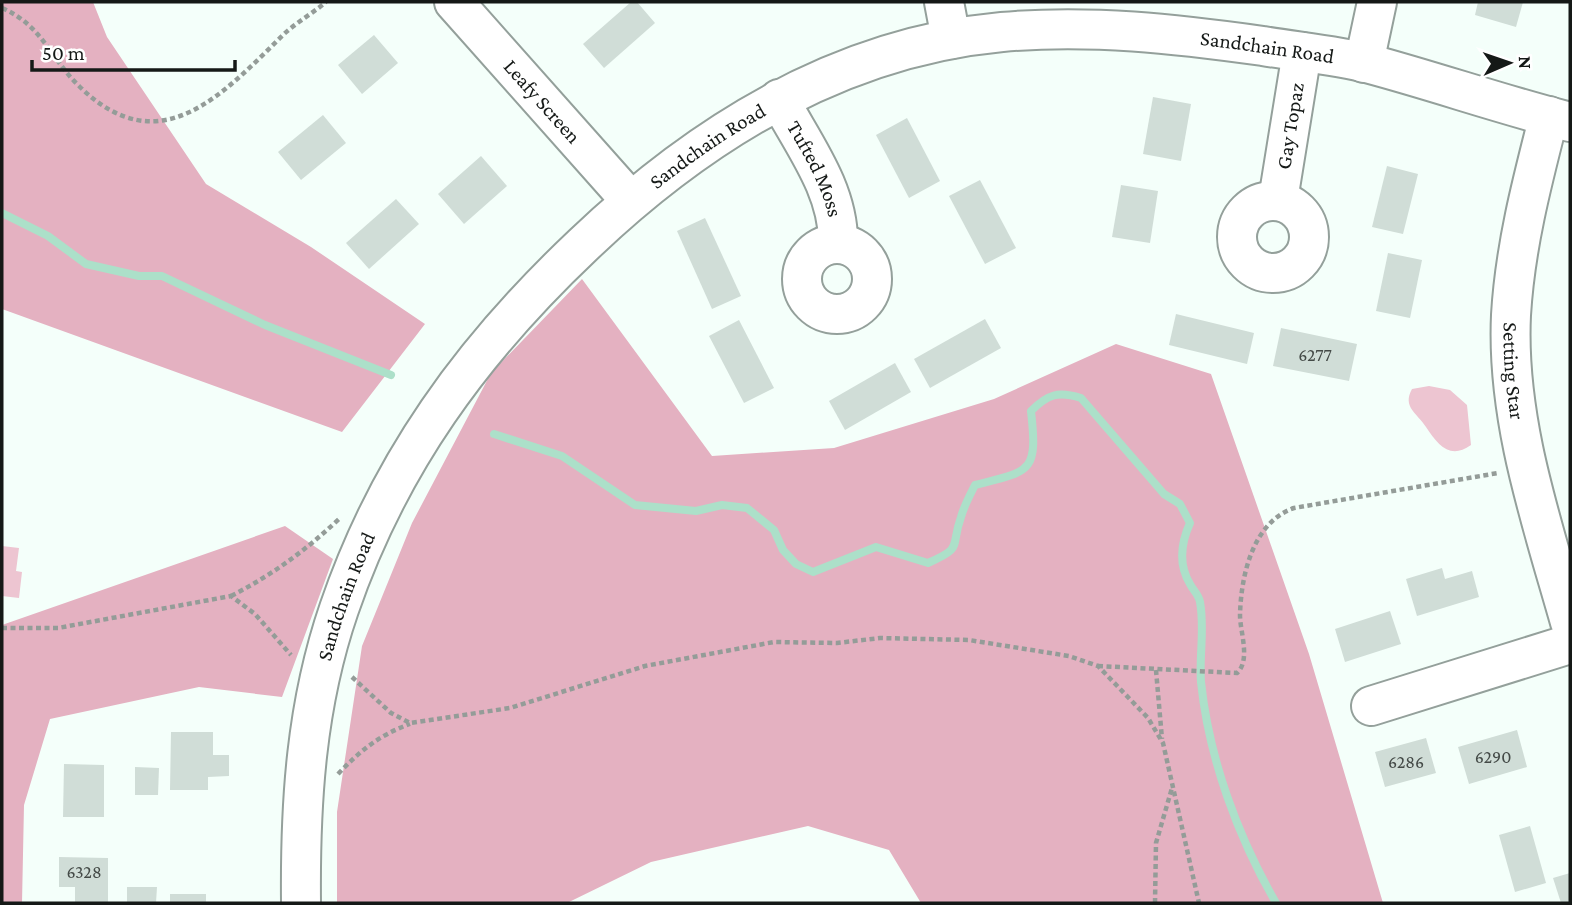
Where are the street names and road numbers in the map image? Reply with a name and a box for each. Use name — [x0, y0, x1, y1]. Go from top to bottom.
street label: Sandchain Road — [1199, 26, 1336, 68]
street label: Leafy Screen — [499, 54, 586, 148]
street label: Gay Topaz — [1271, 81, 1309, 171]
street label: Sandchain Road — [645, 98, 769, 194]
street label: Tufted Moss — [782, 116, 847, 219]
street label: Setting Star — [1499, 322, 1530, 422]
street label: Sandchain Road — [312, 528, 380, 663]

